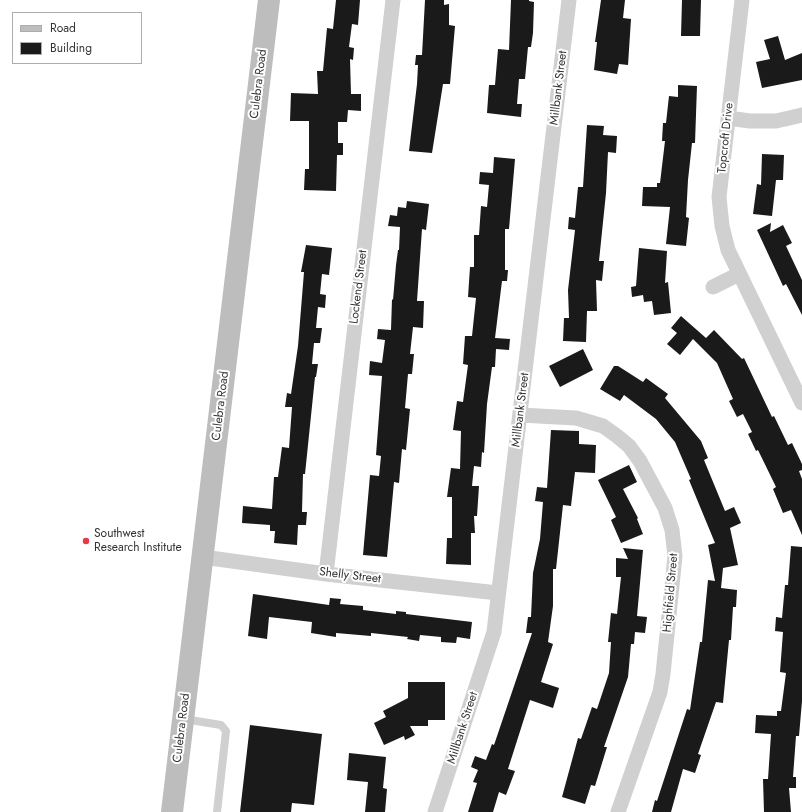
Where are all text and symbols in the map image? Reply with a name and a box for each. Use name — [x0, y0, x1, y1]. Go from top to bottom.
legend — [12, 12, 142, 64]
text: Road — [50, 19, 76, 37]
text: Building — [50, 39, 92, 57]
street label: Culebra Road — [248, 49, 270, 119]
street label: Millbank Street — [547, 50, 571, 126]
street label: Topcroft Drive — [715, 102, 737, 174]
street label: Lockend Street — [347, 249, 371, 325]
street label: Culebra Road — [210, 371, 232, 441]
street label: Millbank Street — [509, 372, 533, 448]
place label: Southwest Research Institute — [94, 527, 182, 555]
marker: Southwest Research Institute — [81, 536, 91, 546]
street label: Highfield Street — [660, 553, 682, 633]
street label: Shelly Street — [318, 565, 382, 587]
street label: Millbank Street — [445, 690, 481, 766]
street label: Culebra Road — [171, 693, 193, 763]

